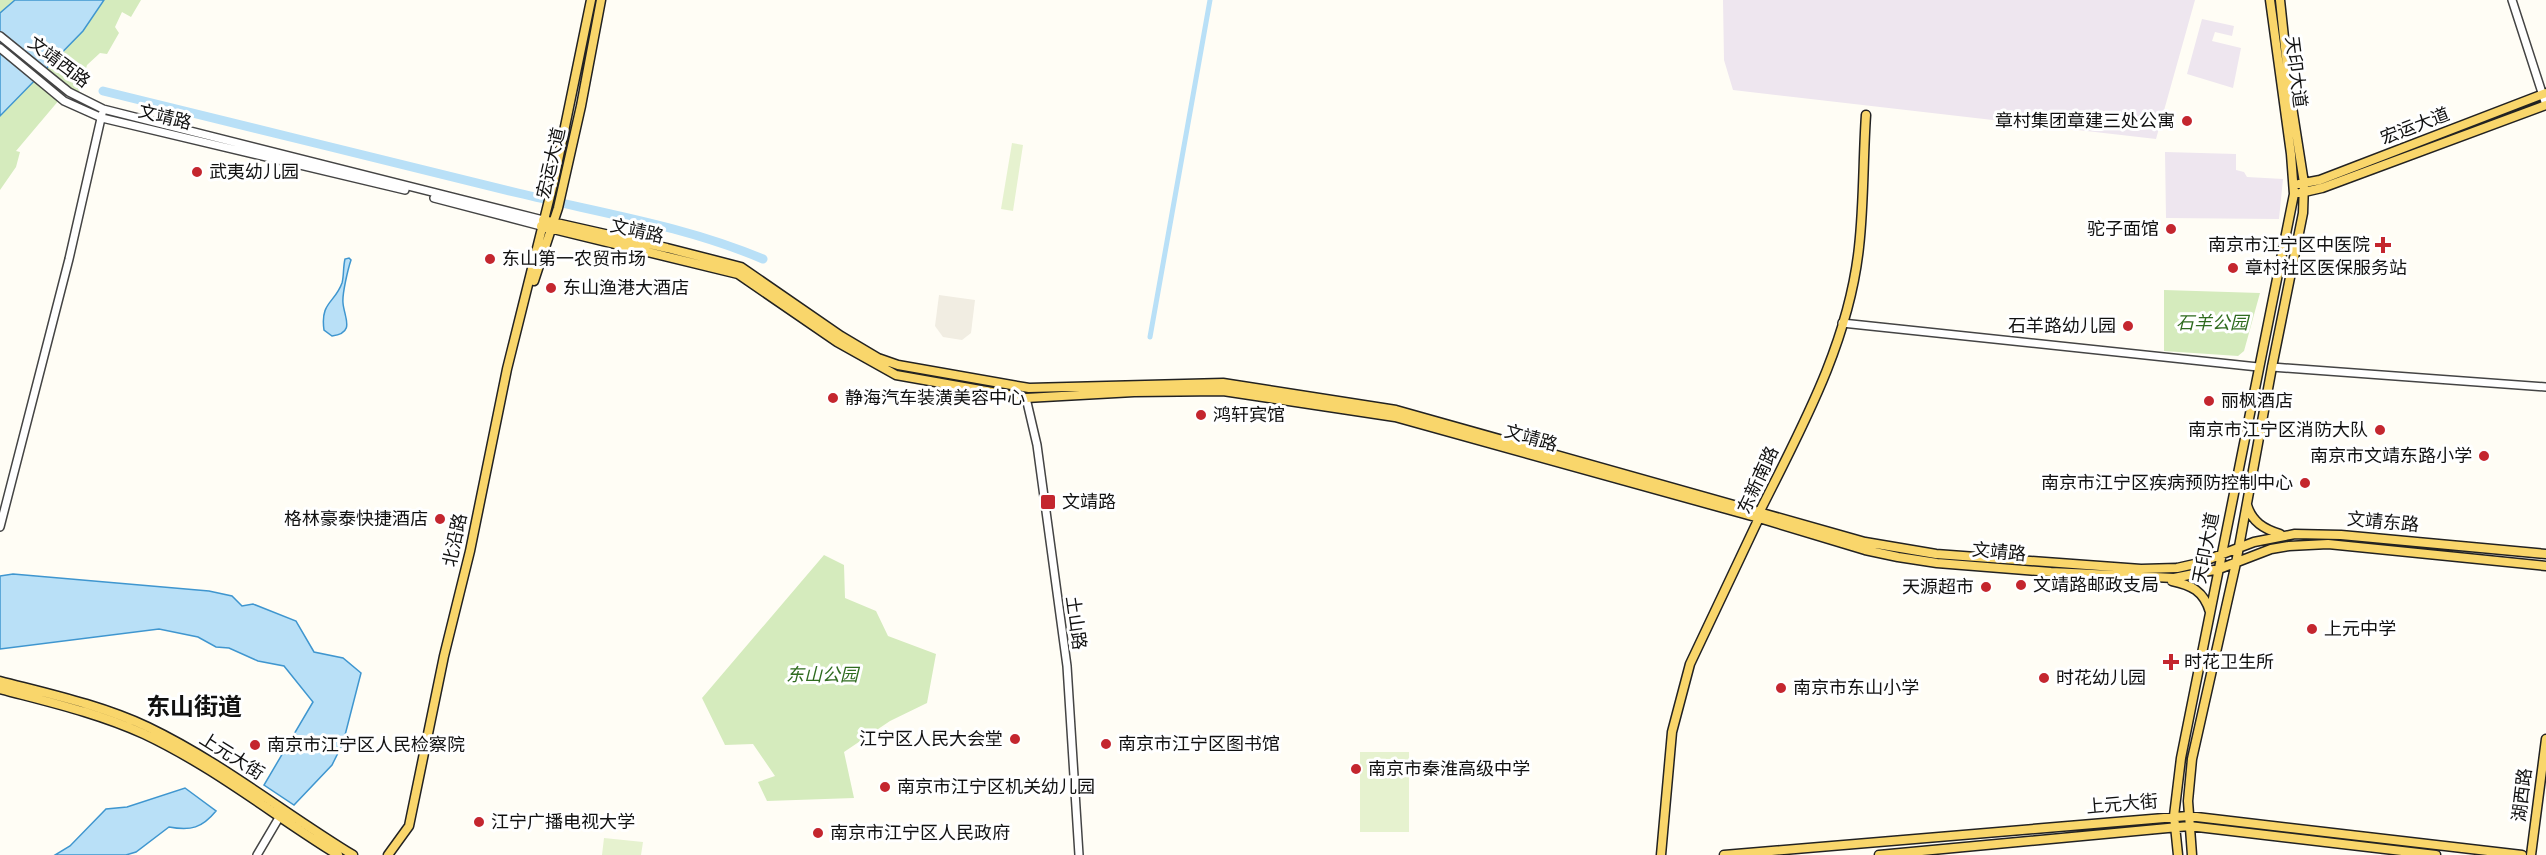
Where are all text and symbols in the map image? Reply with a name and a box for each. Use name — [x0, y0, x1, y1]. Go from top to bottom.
street label: 文靖西路 — [24, 31, 95, 92]
street label: 天印大道 — [2281, 35, 2312, 109]
street label: 文靖路 — [136, 99, 194, 134]
street label: 宏运大道 — [2377, 102, 2453, 149]
place label: 章村集团章建三处公寓 — [1995, 109, 2175, 132]
marker: 章村集团章建三处公寓 — [2180, 114, 2194, 128]
street label: 宏运大道 — [531, 125, 570, 201]
place label: 武夷幼儿园 — [209, 160, 299, 183]
marker: 武夷幼儿园 — [190, 165, 204, 179]
street label: 文靖路 — [608, 213, 666, 248]
place label: 驼子面馆 — [2087, 217, 2159, 240]
marker: 驼子面馆 — [2164, 222, 2178, 236]
place label: 南京市江宁区中医院 — [2208, 233, 2370, 256]
marker: 南京市江宁区中医院 — [2374, 236, 2392, 254]
place label: 东山第一农贸市场 — [502, 247, 646, 270]
marker: 东山第一农贸市场 — [483, 252, 497, 266]
place label: 章村社区医保服务站 — [2245, 256, 2407, 279]
marker: 章村社区医保服务站 — [2226, 261, 2240, 275]
place label: 东山渔港大酒店 — [563, 276, 689, 299]
marker: 东山渔港大酒店 — [544, 281, 558, 295]
park label: 石羊公园 — [2176, 311, 2251, 334]
place label: 石羊路幼儿园 — [2008, 314, 2116, 337]
marker: 石羊路幼儿园 — [2121, 319, 2135, 333]
place label: 静海汽车装潢美容中心 — [845, 386, 1025, 409]
place label: 丽枫酒店 — [2221, 389, 2293, 412]
marker: 静海汽车装潢美容中心 — [826, 391, 840, 405]
marker: 丽枫酒店 — [2202, 394, 2216, 408]
place label: 鸿轩宾馆 — [1213, 403, 1285, 426]
marker: 鸿轩宾馆 — [1194, 408, 1208, 422]
place label: 南京市江宁区消防大队 — [2188, 418, 2368, 441]
street label: 文靖路 — [1502, 419, 1560, 456]
marker: 南京市江宁区消防大队 — [2373, 423, 2387, 437]
street label: 东新南路 — [1732, 442, 1783, 517]
place label: 南京市文靖东路小学 — [2310, 444, 2472, 467]
marker: 南京市文靖东路小学 — [2477, 449, 2491, 463]
place label: 南京市江宁区疾病预防控制中心 — [2041, 471, 2293, 494]
marker: 南京市江宁区疾病预防控制中心 — [2298, 476, 2312, 490]
place label: 文靖路 — [1062, 490, 1116, 513]
marker: 文靖路 — [1039, 493, 1057, 511]
place label: 格林豪泰快捷酒店 — [284, 507, 428, 530]
street label: 文靖东路 — [2346, 507, 2420, 536]
street label: 天印大道 — [2187, 510, 2224, 585]
street label: 北沿路 — [438, 511, 471, 569]
marker: 格林豪泰快捷酒店 — [433, 512, 447, 526]
street label: 文靖路 — [1971, 538, 2027, 565]
place label: 文靖路邮政支局 — [2033, 573, 2159, 596]
place label: 天源超市 — [1902, 575, 1974, 598]
marker: 文靖路邮政支局 — [2014, 578, 2028, 592]
marker: 天源超市 — [1979, 580, 1993, 594]
street label: 土山路 — [1061, 595, 1092, 651]
place label: 上元中学 — [2324, 617, 2396, 640]
marker: 上元中学 — [2305, 622, 2319, 636]
place label: 时花卫生所 — [2184, 650, 2274, 673]
marker: 时花卫生所 — [2162, 653, 2180, 671]
park label: 东山公园 — [786, 663, 861, 686]
place label: 时花幼儿园 — [2056, 666, 2146, 689]
marker: 时花幼儿园 — [2037, 671, 2051, 685]
place label: 南京市东山小学 — [1793, 676, 1919, 699]
marker: 南京市东山小学 — [1774, 681, 1788, 695]
district label: 东山街道 — [146, 691, 242, 722]
street label: 上元大街 — [196, 727, 269, 784]
place label: 江宁区人民大会堂 — [859, 727, 1003, 750]
marker: 江宁区人民大会堂 — [1008, 732, 1022, 746]
place label: 南京市江宁区图书馆 — [1118, 732, 1280, 755]
place label: 南京市江宁区人民检察院 — [267, 733, 465, 756]
marker: 南京市江宁区图书馆 — [1099, 737, 1113, 751]
marker: 南京市江宁区人民检察院 — [248, 738, 262, 752]
place label: 南京市秦淮高级中学 — [1368, 757, 1530, 780]
marker: 南京市秦淮高级中学 — [1349, 762, 1363, 776]
street label: 湖西路 — [2507, 767, 2536, 823]
place label: 南京市江宁区机关幼儿园 — [897, 775, 1095, 798]
marker: 南京市江宁区机关幼儿园 — [878, 780, 892, 794]
street label: 上元大街 — [2085, 789, 2159, 818]
place label: 江宁广播电视大学 — [491, 810, 635, 833]
marker: 江宁广播电视大学 — [472, 815, 486, 829]
place label: 南京市江宁区人民政府 — [830, 821, 1010, 844]
marker: 南京市江宁区人民政府 — [811, 826, 825, 840]

